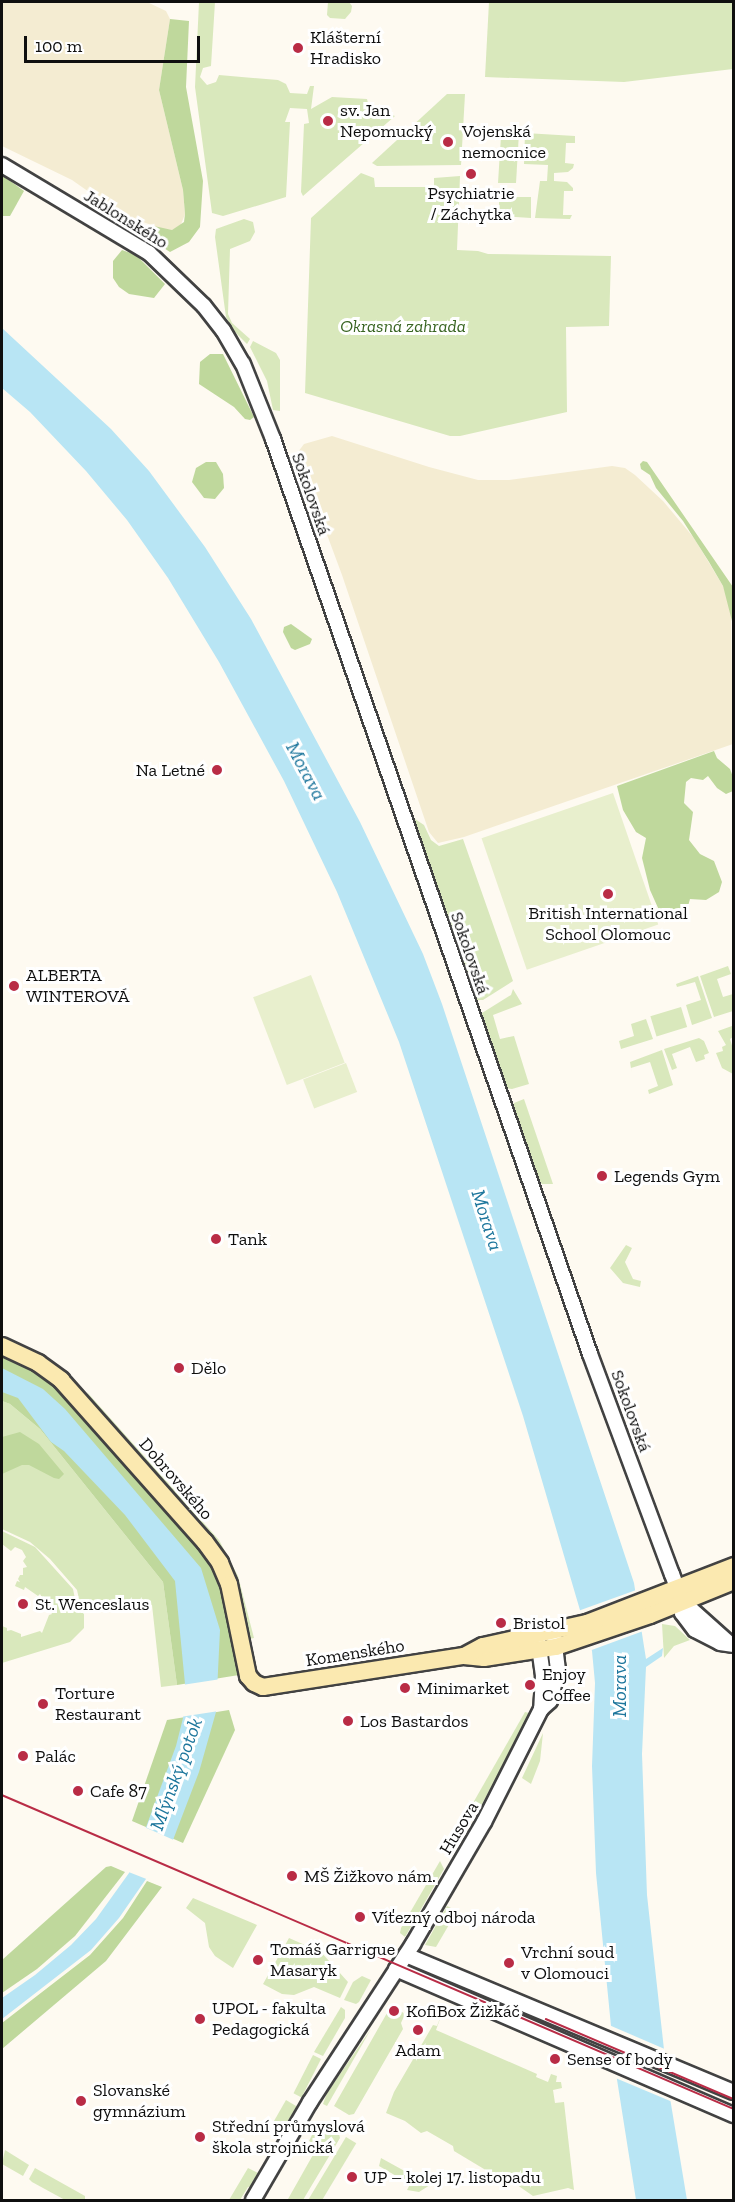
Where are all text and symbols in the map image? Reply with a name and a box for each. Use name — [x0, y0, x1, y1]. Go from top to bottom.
scale bar — [27, 24, 202, 62]
place label: Klášterní Hradisko — [310, 27, 381, 70]
text: 100 m — [35, 35, 82, 57]
marker: Klášterní Hradisko — [291, 41, 305, 55]
place label: sv. Jan Nepomucký — [340, 100, 433, 142]
marker: sv. Jan Nepomucký — [321, 114, 335, 128]
place label: Vojenská nemocnice — [462, 121, 546, 164]
marker: Vojenská nemocnice — [439, 133, 457, 151]
marker: Psychiatrie / Záchytka — [464, 167, 478, 181]
place label: Psychiatrie / Záchytka — [428, 183, 514, 226]
street label: Jablonského — [80, 185, 172, 253]
park label: Okrasná zahrada — [340, 315, 466, 337]
street label: Sokolovská — [287, 450, 335, 538]
water label: Morava — [281, 738, 331, 804]
place label: Na Letné — [136, 759, 205, 781]
marker: Na Letné — [210, 763, 224, 777]
marker: British International School Olomouc — [601, 887, 615, 901]
place label: British International School Olomouc — [528, 903, 688, 946]
street label: Sokolovská — [446, 909, 494, 997]
place label: ALBERTA WINTEROVÁ — [26, 965, 129, 1008]
marker: ALBERTA WINTEROVÁ — [7, 979, 21, 993]
place label: Legends Gym — [614, 1165, 720, 1187]
marker: Legends Gym — [595, 1169, 609, 1183]
water label: Morava — [466, 1187, 508, 1253]
place label: Tank — [228, 1228, 267, 1250]
marker: Tank — [209, 1232, 223, 1246]
place label: Dělo — [191, 1357, 226, 1379]
marker: Dělo — [172, 1361, 186, 1375]
street label: Sokolovská — [606, 1367, 656, 1455]
street label: Dobrovského — [134, 1434, 218, 1524]
place label: St. Wenceslaus — [35, 1593, 150, 1615]
marker: St. Wenceslaus — [16, 1597, 30, 1611]
place label: Bristol — [513, 1612, 565, 1634]
marker: Bristol — [494, 1616, 508, 1630]
street label: Komenského — [304, 1635, 406, 1671]
water label: Morava — [607, 1655, 631, 1717]
place label: Enjoy Coffee — [542, 1664, 591, 1706]
place label: Minimarket — [417, 1677, 509, 1699]
marker: Enjoy Coffee — [523, 1678, 537, 1692]
marker: Minimarket — [398, 1681, 412, 1695]
place label: Torture Restaurant — [55, 1683, 141, 1726]
marker: Torture Restaurant — [36, 1697, 50, 1711]
place label: Los Bastardos — [360, 1710, 468, 1732]
water label: Mlýnský potok — [145, 1714, 207, 1834]
marker: Los Bastardos — [341, 1714, 355, 1728]
place label: Palác — [35, 1745, 76, 1767]
marker: Palác — [16, 1749, 30, 1763]
place label: Cafe 87 — [90, 1780, 147, 1802]
marker: Cafe 87 — [71, 1784, 85, 1798]
street label: Husova — [435, 1798, 483, 1858]
place label: MŠ Žižkovo nám. — [304, 1865, 436, 1887]
marker: MŠ Žižkovo nám. — [285, 1869, 299, 1883]
place label: Víťezný odboj národa — [372, 1906, 536, 1928]
marker: Víťezný odboj národa — [353, 1910, 367, 1924]
place label: Tomáš Garrigue Masaryk — [270, 1939, 395, 1982]
place label: Vrchní soud v Olomouci — [521, 1942, 614, 1984]
marker: Tomáš Garrigue Masaryk — [251, 1953, 265, 1967]
marker: Vrchní soud v Olomouci — [502, 1956, 516, 1970]
place label: UPOL - fakulta Pedagogická — [212, 1998, 326, 2040]
place label: KofiBox Žižkáč — [406, 2000, 520, 2022]
marker: KofiBox Žižkáč — [387, 2004, 401, 2018]
marker: UPOL - fakulta Pedagogická — [193, 2012, 207, 2026]
marker: Adam — [411, 2023, 425, 2037]
place label: Adam — [395, 2039, 441, 2061]
place label: Sense of body — [567, 2048, 673, 2070]
marker: Sense of body — [548, 2052, 562, 2066]
place label: Slovanské gymnázium — [93, 2080, 186, 2122]
marker: Slovanské gymnázium — [74, 2094, 88, 2108]
place label: Střední průmyslová škola strojnická — [212, 2116, 365, 2158]
marker: Střední průmyslová škola strojnická — [193, 2130, 207, 2144]
place label: UP – kolej 17. listopadu — [364, 2166, 541, 2188]
marker: UP – kolej 17. listopadu — [345, 2170, 359, 2184]

